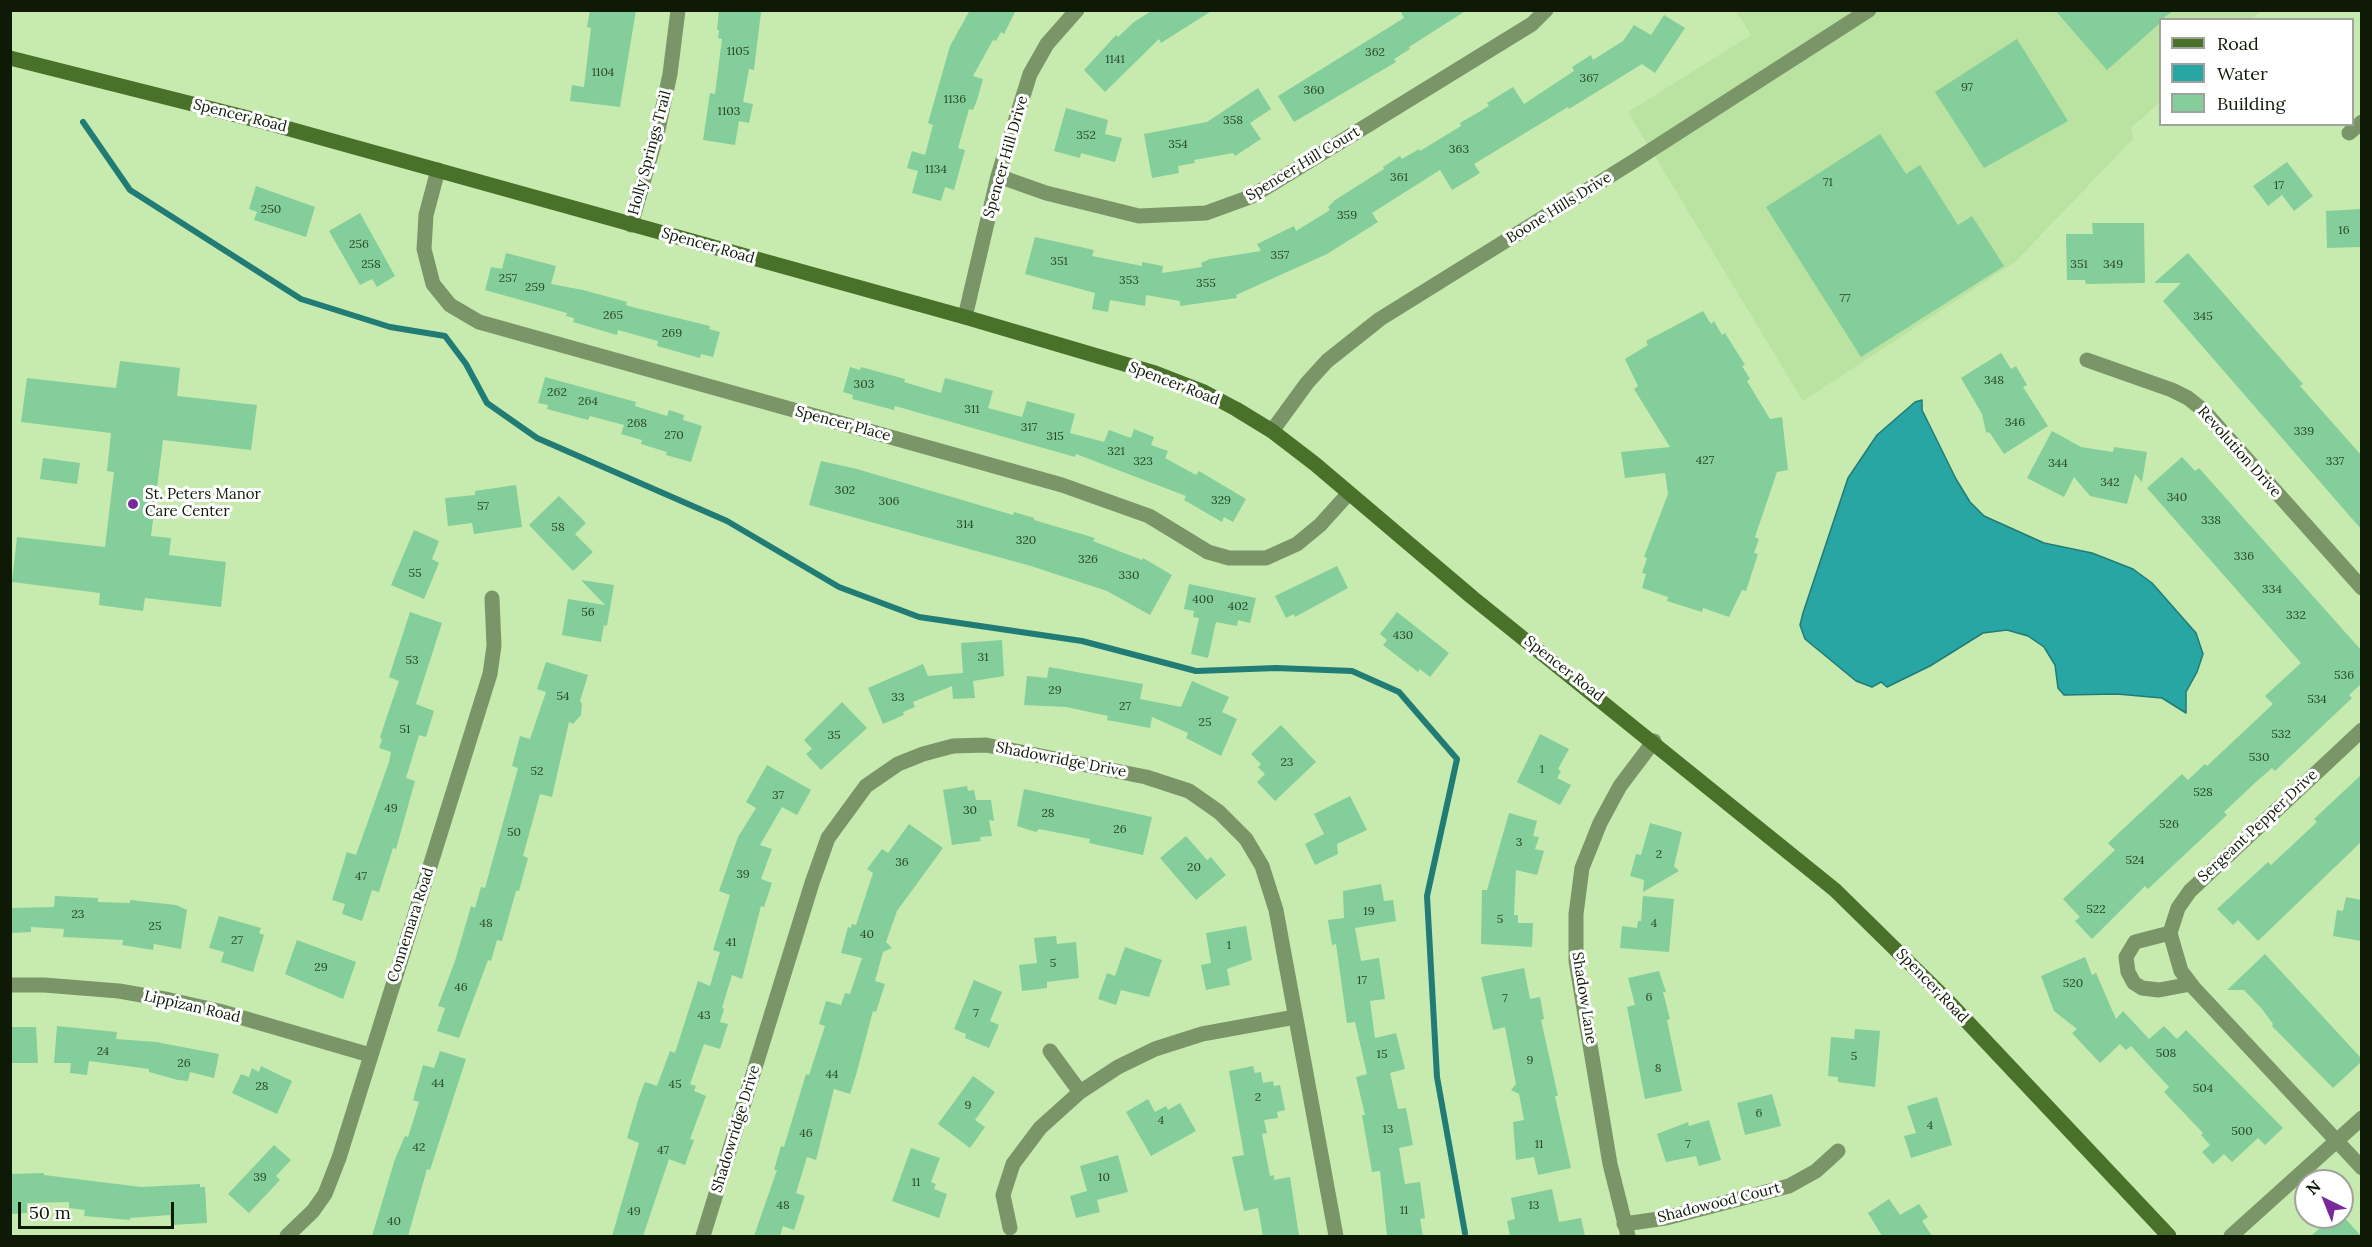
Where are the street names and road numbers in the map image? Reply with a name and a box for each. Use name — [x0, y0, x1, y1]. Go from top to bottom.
street label: Holly Springs Trail — [625, 89, 675, 217]
street label: Spencer Hill Drive — [980, 94, 1032, 220]
street label: Spencer Road — [191, 96, 289, 136]
street label: Spencer Hill Court — [1243, 123, 1363, 205]
street label: Boone Hills Drive — [1503, 168, 1615, 248]
street label: Spencer Road — [659, 224, 757, 268]
street label: Spencer Road — [1126, 358, 1222, 410]
street label: Spencer Place — [793, 403, 893, 445]
street label: Revolution Drive — [2193, 403, 2285, 501]
street label: Spencer Road — [1521, 632, 1607, 706]
street label: Shadowridge Drive — [994, 739, 1128, 781]
street label: Sergeant Pepper Drive — [2194, 766, 2322, 886]
street label: Connemara Road — [384, 865, 438, 985]
street label: Spencer Road — [1892, 945, 1972, 1027]
street label: Shadow Lane — [1568, 951, 1600, 1045]
street label: Lippizan Road — [142, 987, 242, 1027]
street label: Shadowridge Drive — [708, 1063, 764, 1195]
street label: Shadowood Court — [1656, 1179, 1782, 1227]

